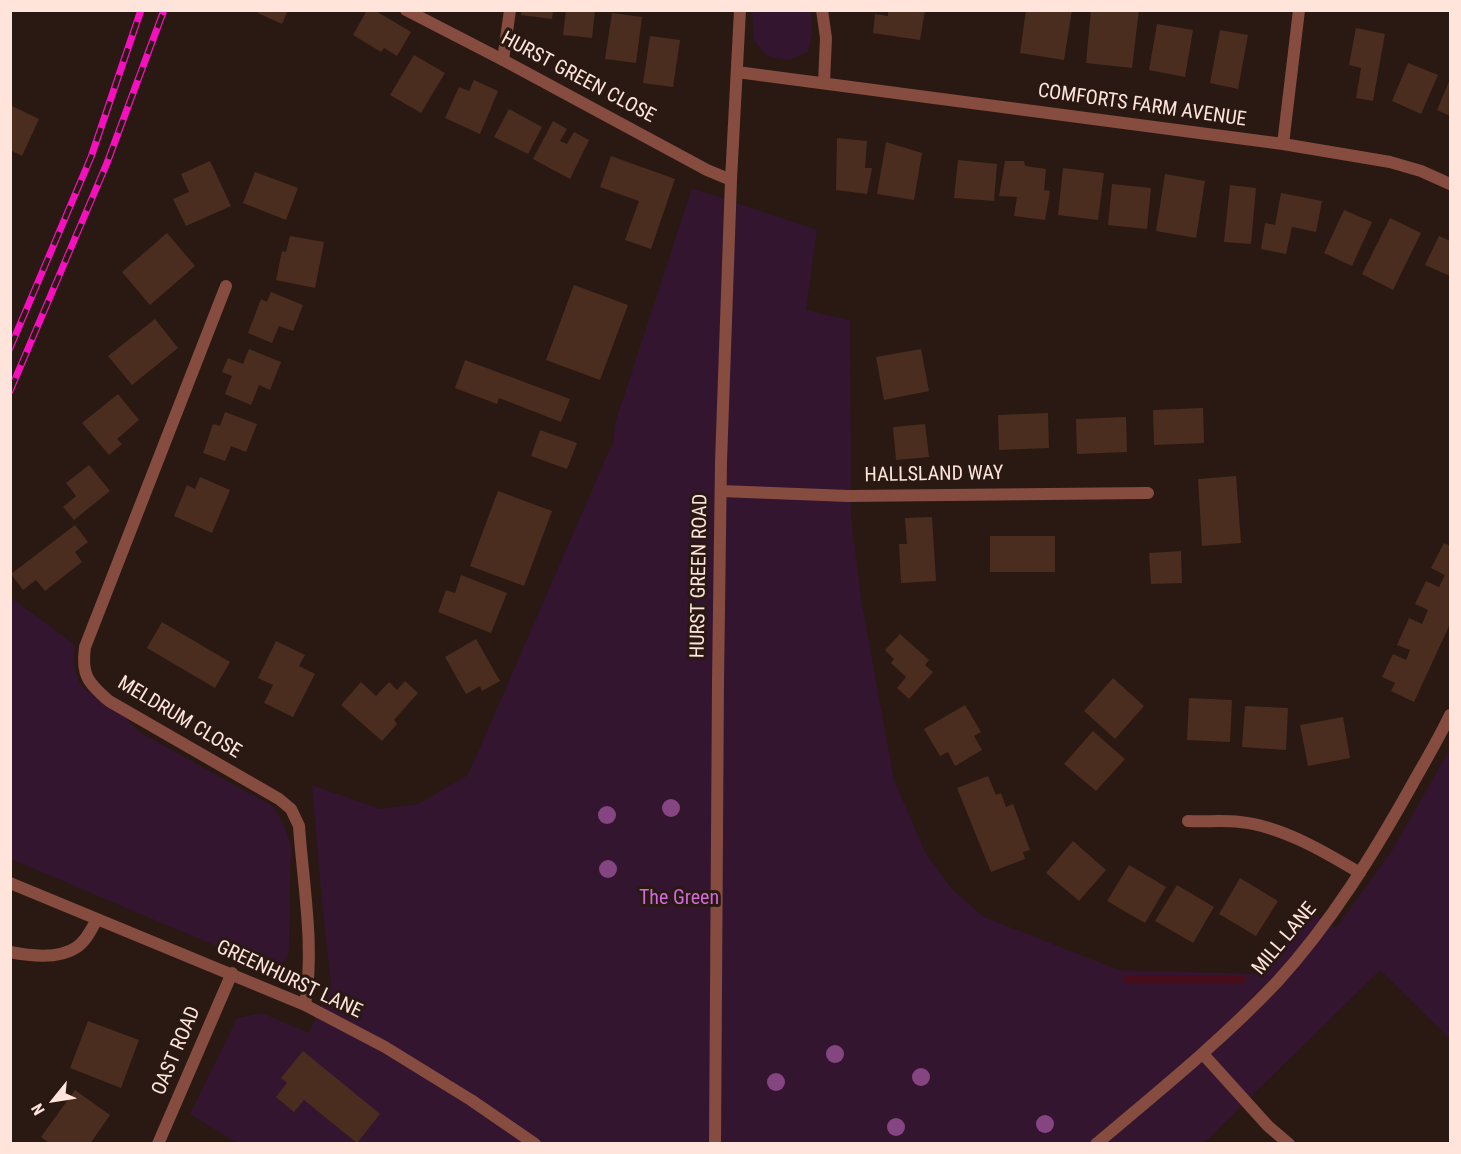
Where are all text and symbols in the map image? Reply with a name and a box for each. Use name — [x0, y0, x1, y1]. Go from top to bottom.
street label: HURST GREEN CLOSE — [497, 27, 659, 129]
street label: COMFORTS FARM AVENUE — [1036, 79, 1248, 133]
street label: HALLSLAND WAY — [864, 462, 1004, 488]
street label: HURST GREEN ROAD — [687, 494, 713, 658]
street label: MELDRUM CLOSE — [113, 672, 245, 764]
park label: The Green — [639, 887, 719, 911]
street label: MILL LANE — [1248, 898, 1322, 980]
street label: GREENHURST LANE — [212, 936, 366, 1024]
street label: OAST ROAD — [148, 1003, 206, 1099]
north arrow — [24, 1070, 84, 1130]
text: N — [27, 1100, 49, 1118]

